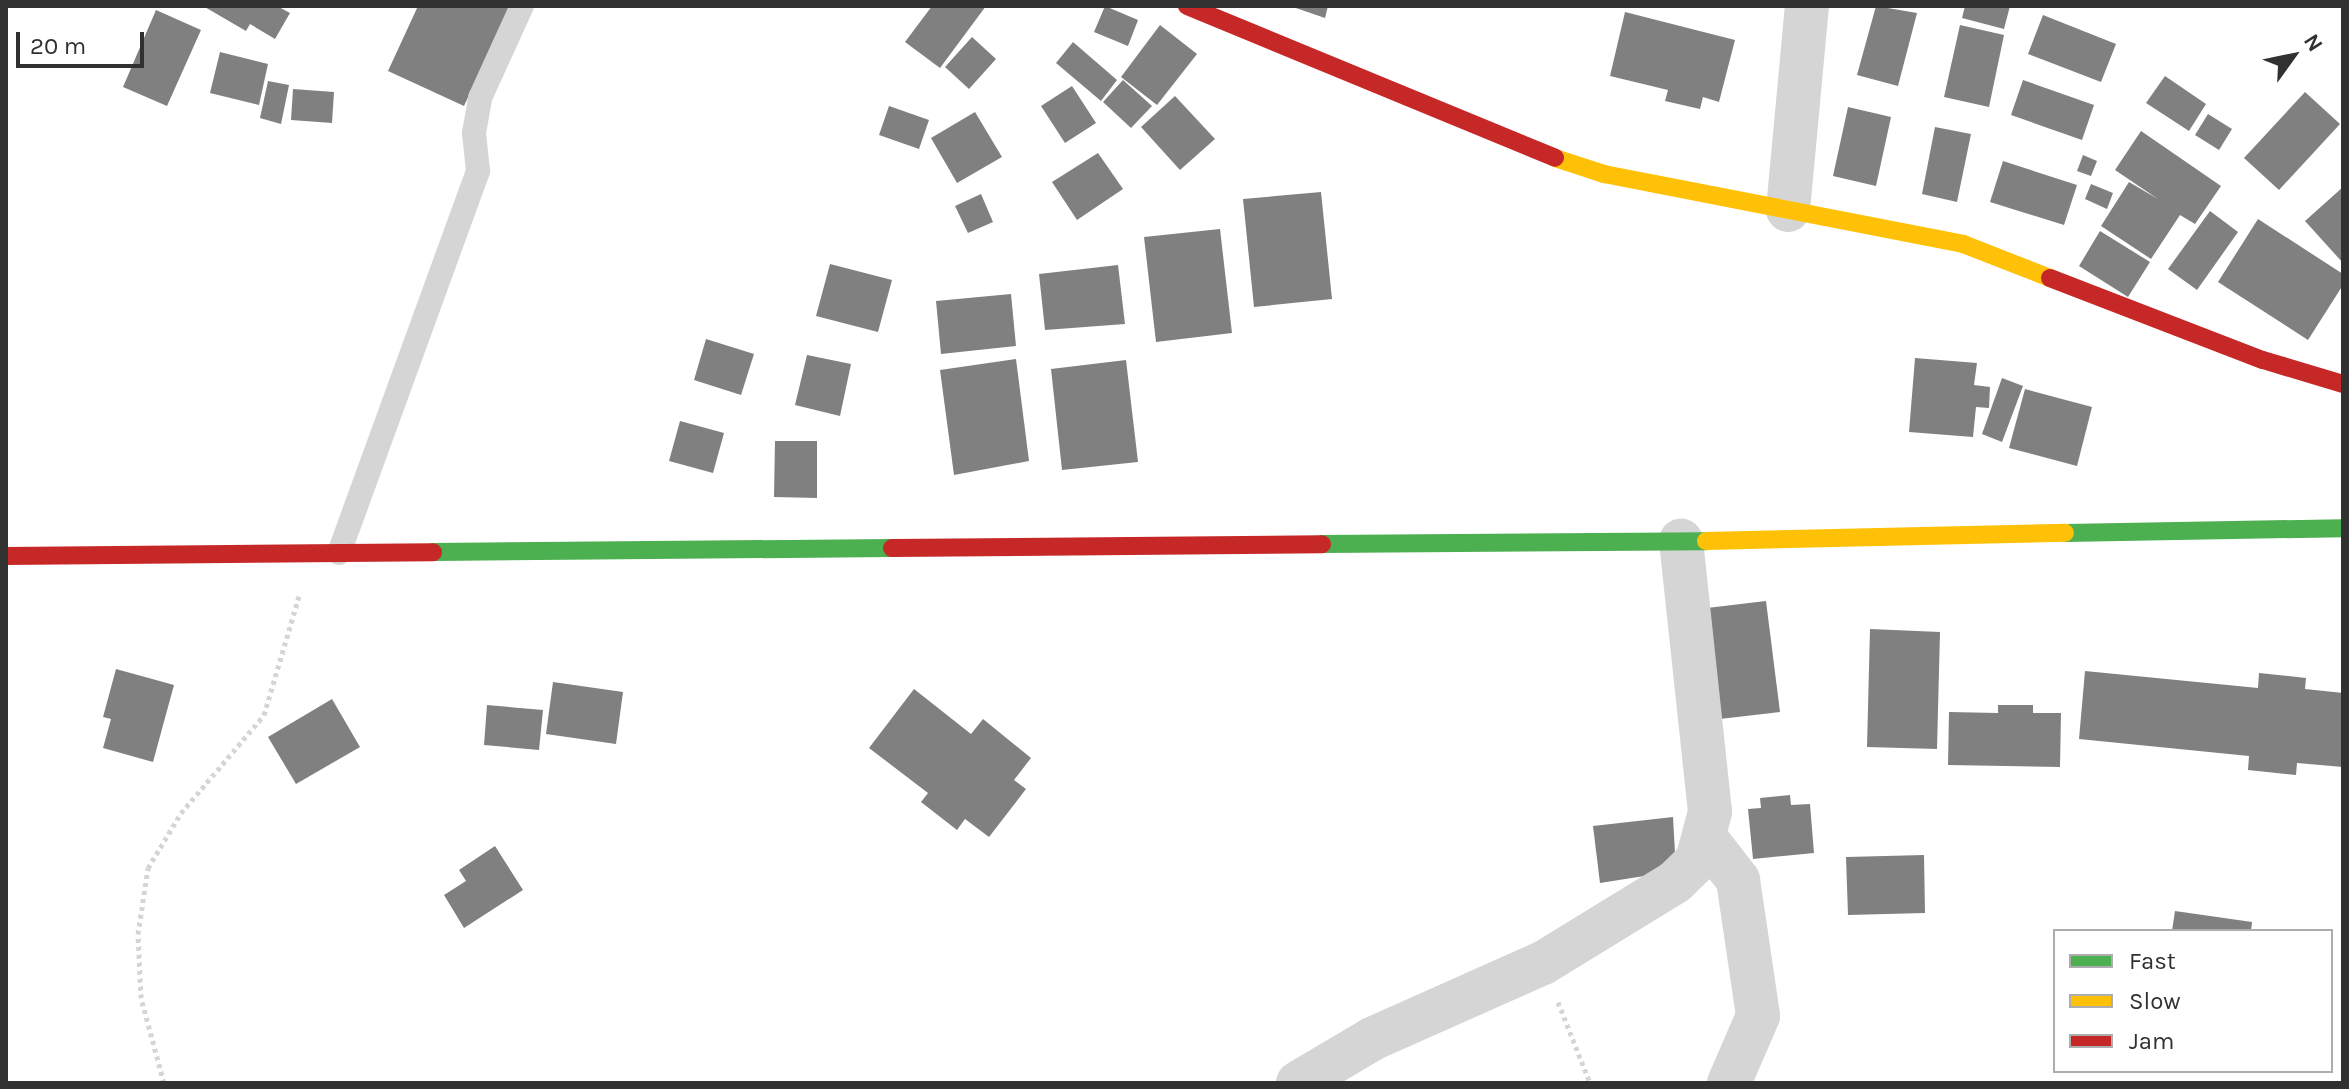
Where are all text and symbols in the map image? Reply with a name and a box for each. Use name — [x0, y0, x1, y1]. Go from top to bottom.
scale bar — [20, 16, 148, 66]
north arrow — [2253, 16, 2333, 96]
text: N — [2298, 29, 2328, 57]
text: 20 m — [30, 32, 86, 60]
legend — [2053, 929, 2333, 1073]
text: Fast — [2129, 947, 2176, 975]
text: Slow — [2129, 987, 2181, 1015]
text: Jam — [2129, 1027, 2174, 1055]

